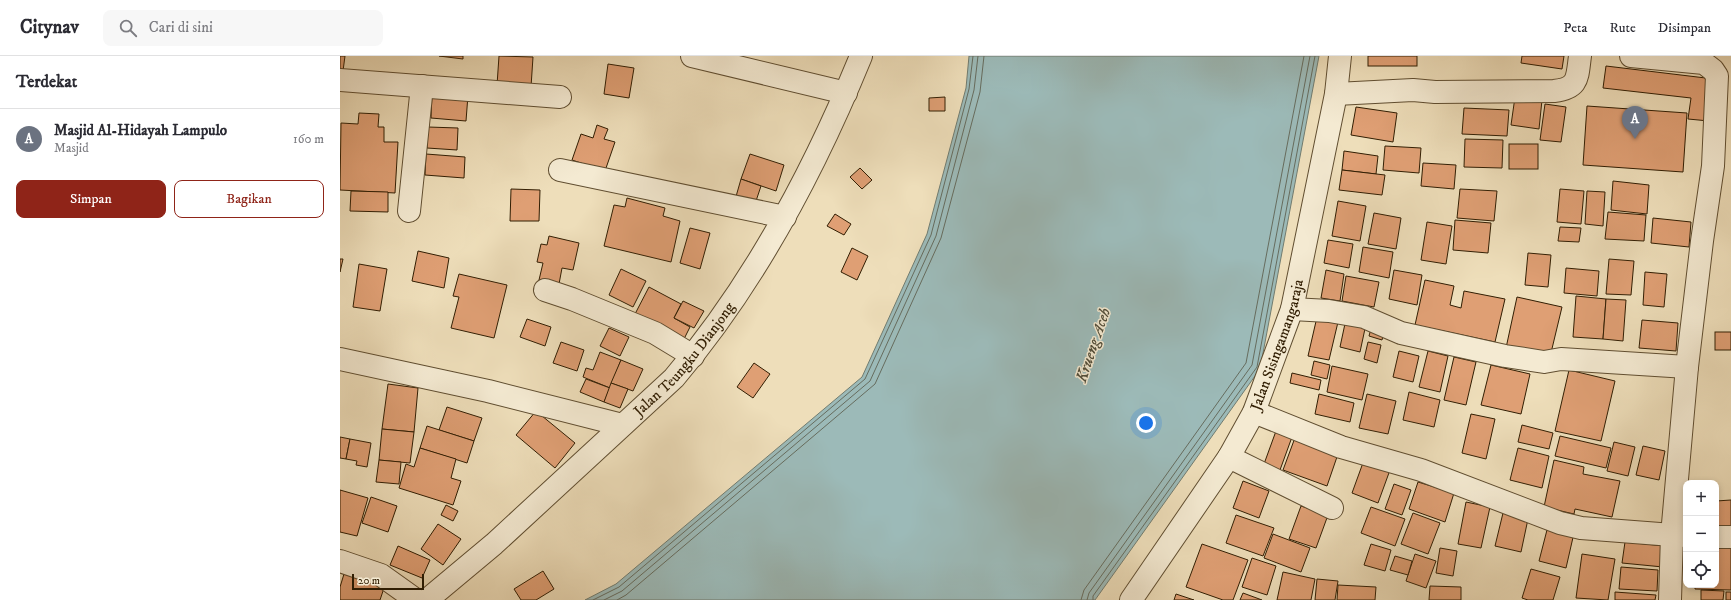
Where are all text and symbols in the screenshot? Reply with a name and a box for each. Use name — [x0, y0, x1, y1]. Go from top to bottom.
search box — [103, 10, 383, 46]
text: Citynav — [20, 16, 79, 39]
icon: search — [117, 17, 139, 39]
text: Cari di sini — [149, 18, 213, 37]
text: Peta — [1563, 19, 1588, 37]
text: Rute — [1610, 19, 1636, 37]
text: Disimpan — [1658, 19, 1711, 37]
text: Terdekat — [16, 71, 77, 93]
pin: A — [1622, 106, 1648, 139]
text: Masjid Al-Hidayah Lampulo — [54, 121, 227, 140]
text: A — [25, 131, 33, 147]
text: 160 m — [293, 131, 324, 147]
text: Masjid — [54, 140, 89, 156]
button: Simpan — [16, 180, 166, 218]
button: Bagikan — [174, 180, 324, 218]
street label: Jalan Sisingamangaraja — [1245, 277, 1307, 415]
street label: Jalan Teungku Dianjong — [628, 298, 739, 422]
water label: Krueng Aceh — [1071, 305, 1115, 386]
your location — [1136, 413, 1156, 433]
map controls — [1683, 480, 1719, 588]
button: + — [1683, 480, 1719, 516]
button: − — [1683, 516, 1719, 552]
button: locate — [1683, 552, 1719, 588]
scale bar — [352, 572, 424, 591]
text: 20 m — [358, 574, 380, 588]

